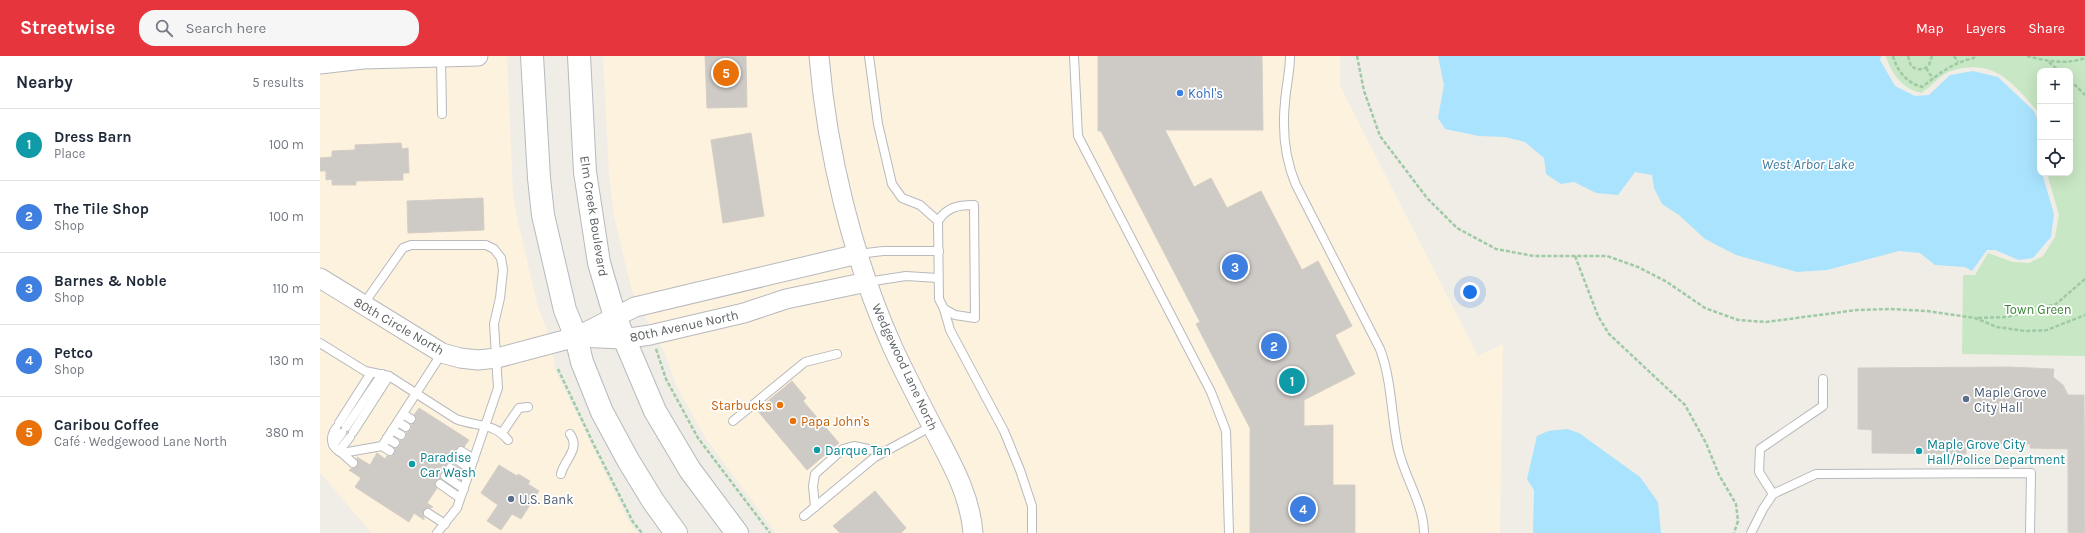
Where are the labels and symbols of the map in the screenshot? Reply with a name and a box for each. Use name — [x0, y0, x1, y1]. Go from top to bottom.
pin: 5 — [713, 58, 739, 88]
place label: Kohl's — [1188, 86, 1223, 101]
marker: Kohl's — [1175, 88, 1185, 98]
street label: Elm Creek Boulevard — [577, 155, 611, 277]
water label: West Arbor Lake — [1762, 156, 1855, 173]
pin: 3 — [1222, 252, 1248, 282]
your location — [1460, 282, 1480, 302]
street label: 80th Circle North — [351, 294, 447, 358]
street label: Wedgewood Lane North — [869, 301, 941, 433]
park label: Town Green — [2004, 302, 2072, 317]
street label: 80th Avenue North — [628, 307, 740, 345]
pin: 2 — [1261, 331, 1287, 361]
pin: 1 — [1279, 366, 1305, 396]
place label: Maple Grove City Hall — [1974, 385, 2047, 415]
marker: Maple Grove City Hall — [1961, 394, 1971, 404]
place label: Starbucks — [711, 398, 772, 413]
marker: Starbucks — [775, 400, 785, 410]
place label: Papa John's — [801, 414, 870, 429]
marker: Papa John's — [788, 416, 798, 426]
place label: Maple Grove City Hall/Police Department — [1927, 437, 2065, 467]
place label: Darque Tan — [825, 443, 891, 459]
marker: Darque Tan — [812, 445, 822, 455]
marker: Maple Grove City Hall/Police Department — [1914, 446, 1924, 456]
place label: Paradise Car Wash — [420, 450, 476, 480]
marker: Paradise Car Wash — [407, 459, 417, 469]
place label: U.S. Bank — [519, 492, 573, 507]
marker: U.S. Bank — [506, 494, 516, 504]
pin: 4 — [1290, 494, 1316, 524]

